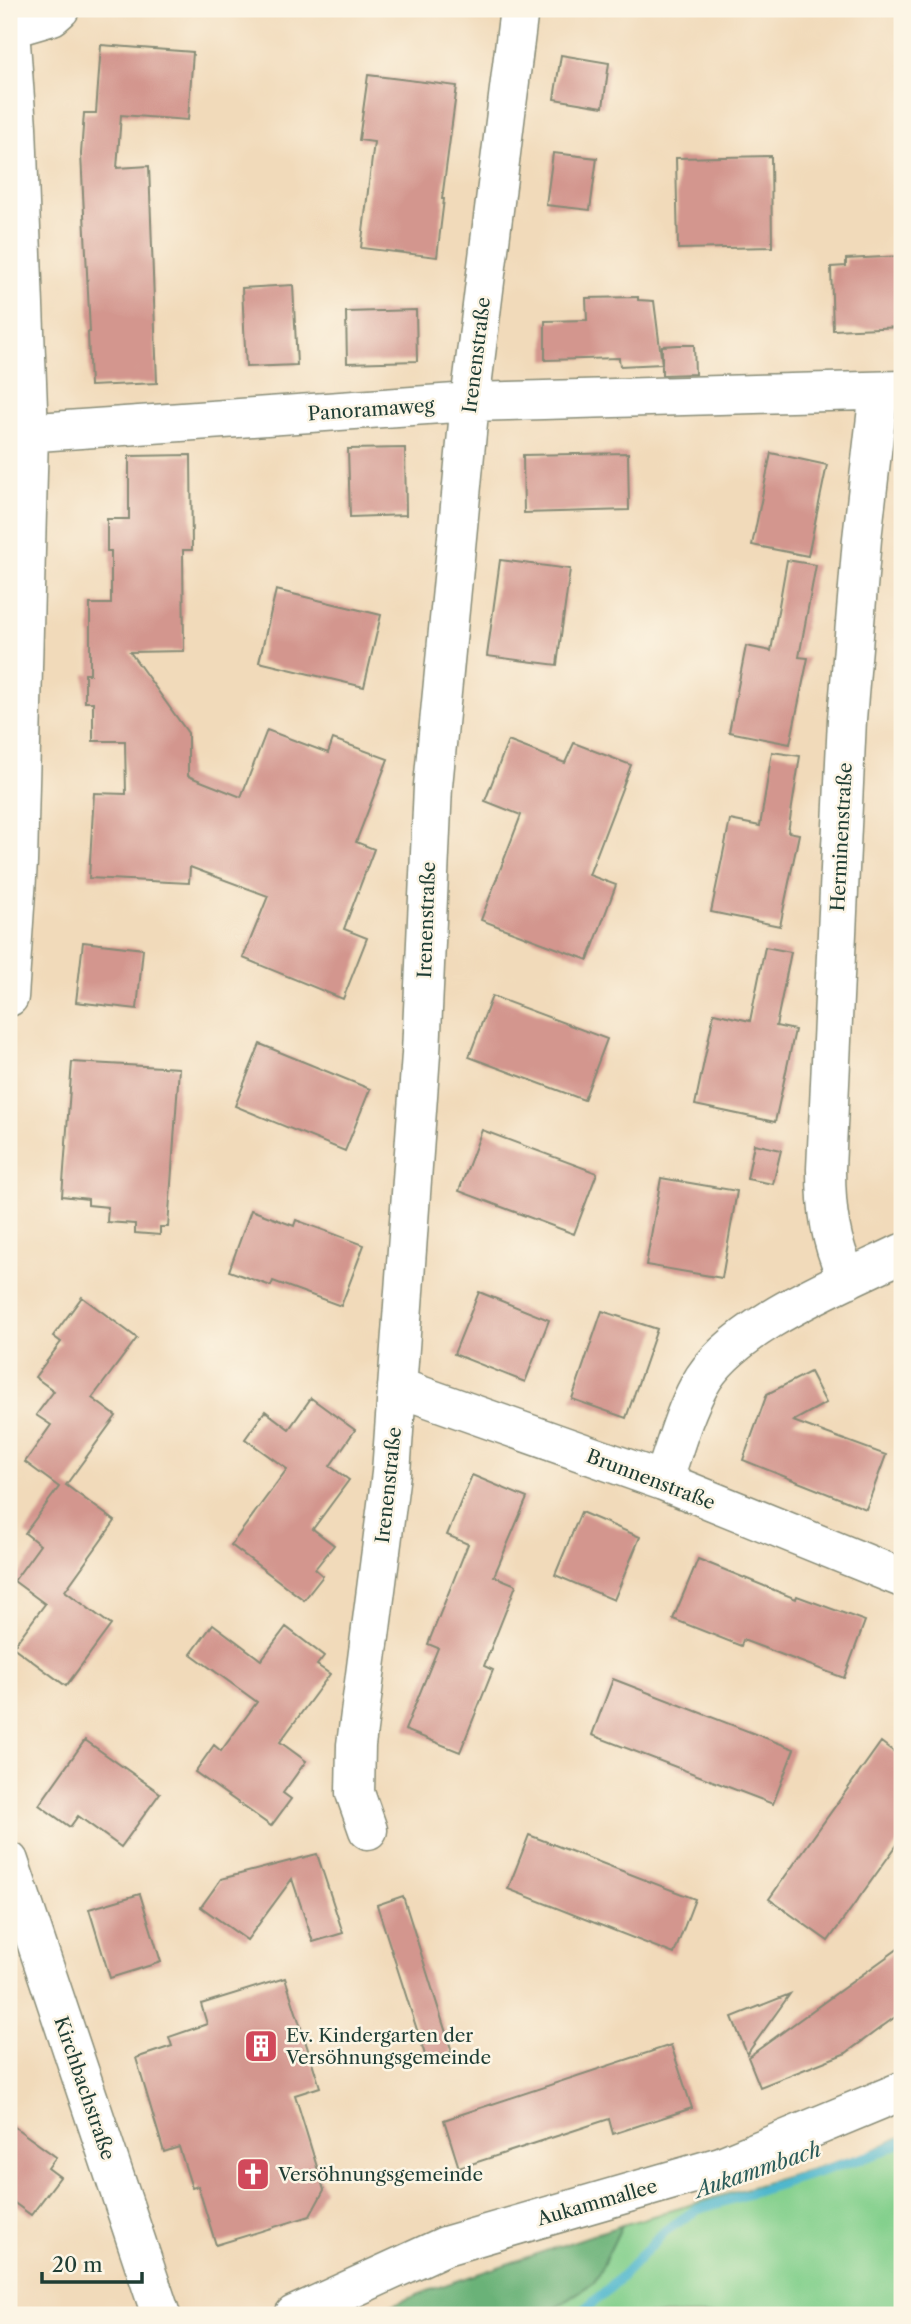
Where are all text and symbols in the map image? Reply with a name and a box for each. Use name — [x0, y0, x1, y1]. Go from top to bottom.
street label: Irenenstraße — [458, 296, 495, 414]
street label: Panoramaweg — [307, 394, 436, 425]
street label: Herminenstraße — [826, 762, 857, 912]
street label: Irenenstraße — [413, 861, 440, 979]
street label: Irenenstraße — [371, 1426, 406, 1544]
street label: Brunnenstraße — [583, 1444, 718, 1515]
street label: Kirchbachstraße — [49, 2013, 120, 2163]
place label: Ev. Kindergarten der Versöhnungsgemeinde — [285, 2024, 491, 2069]
building icon: Ev. Kindergarten der Versöhnungsgemeinde — [242, 2027, 280, 2065]
water label: Aukammbach — [689, 2136, 824, 2204]
church icon: Versöhnungsgemeinde — [234, 2155, 272, 2193]
place label: Versöhnungsgemeinde — [277, 2163, 483, 2186]
street label: Aukammallee — [533, 2174, 660, 2231]
scale bar — [42, 2240, 142, 2284]
text: 20 m — [52, 2252, 103, 2277]

